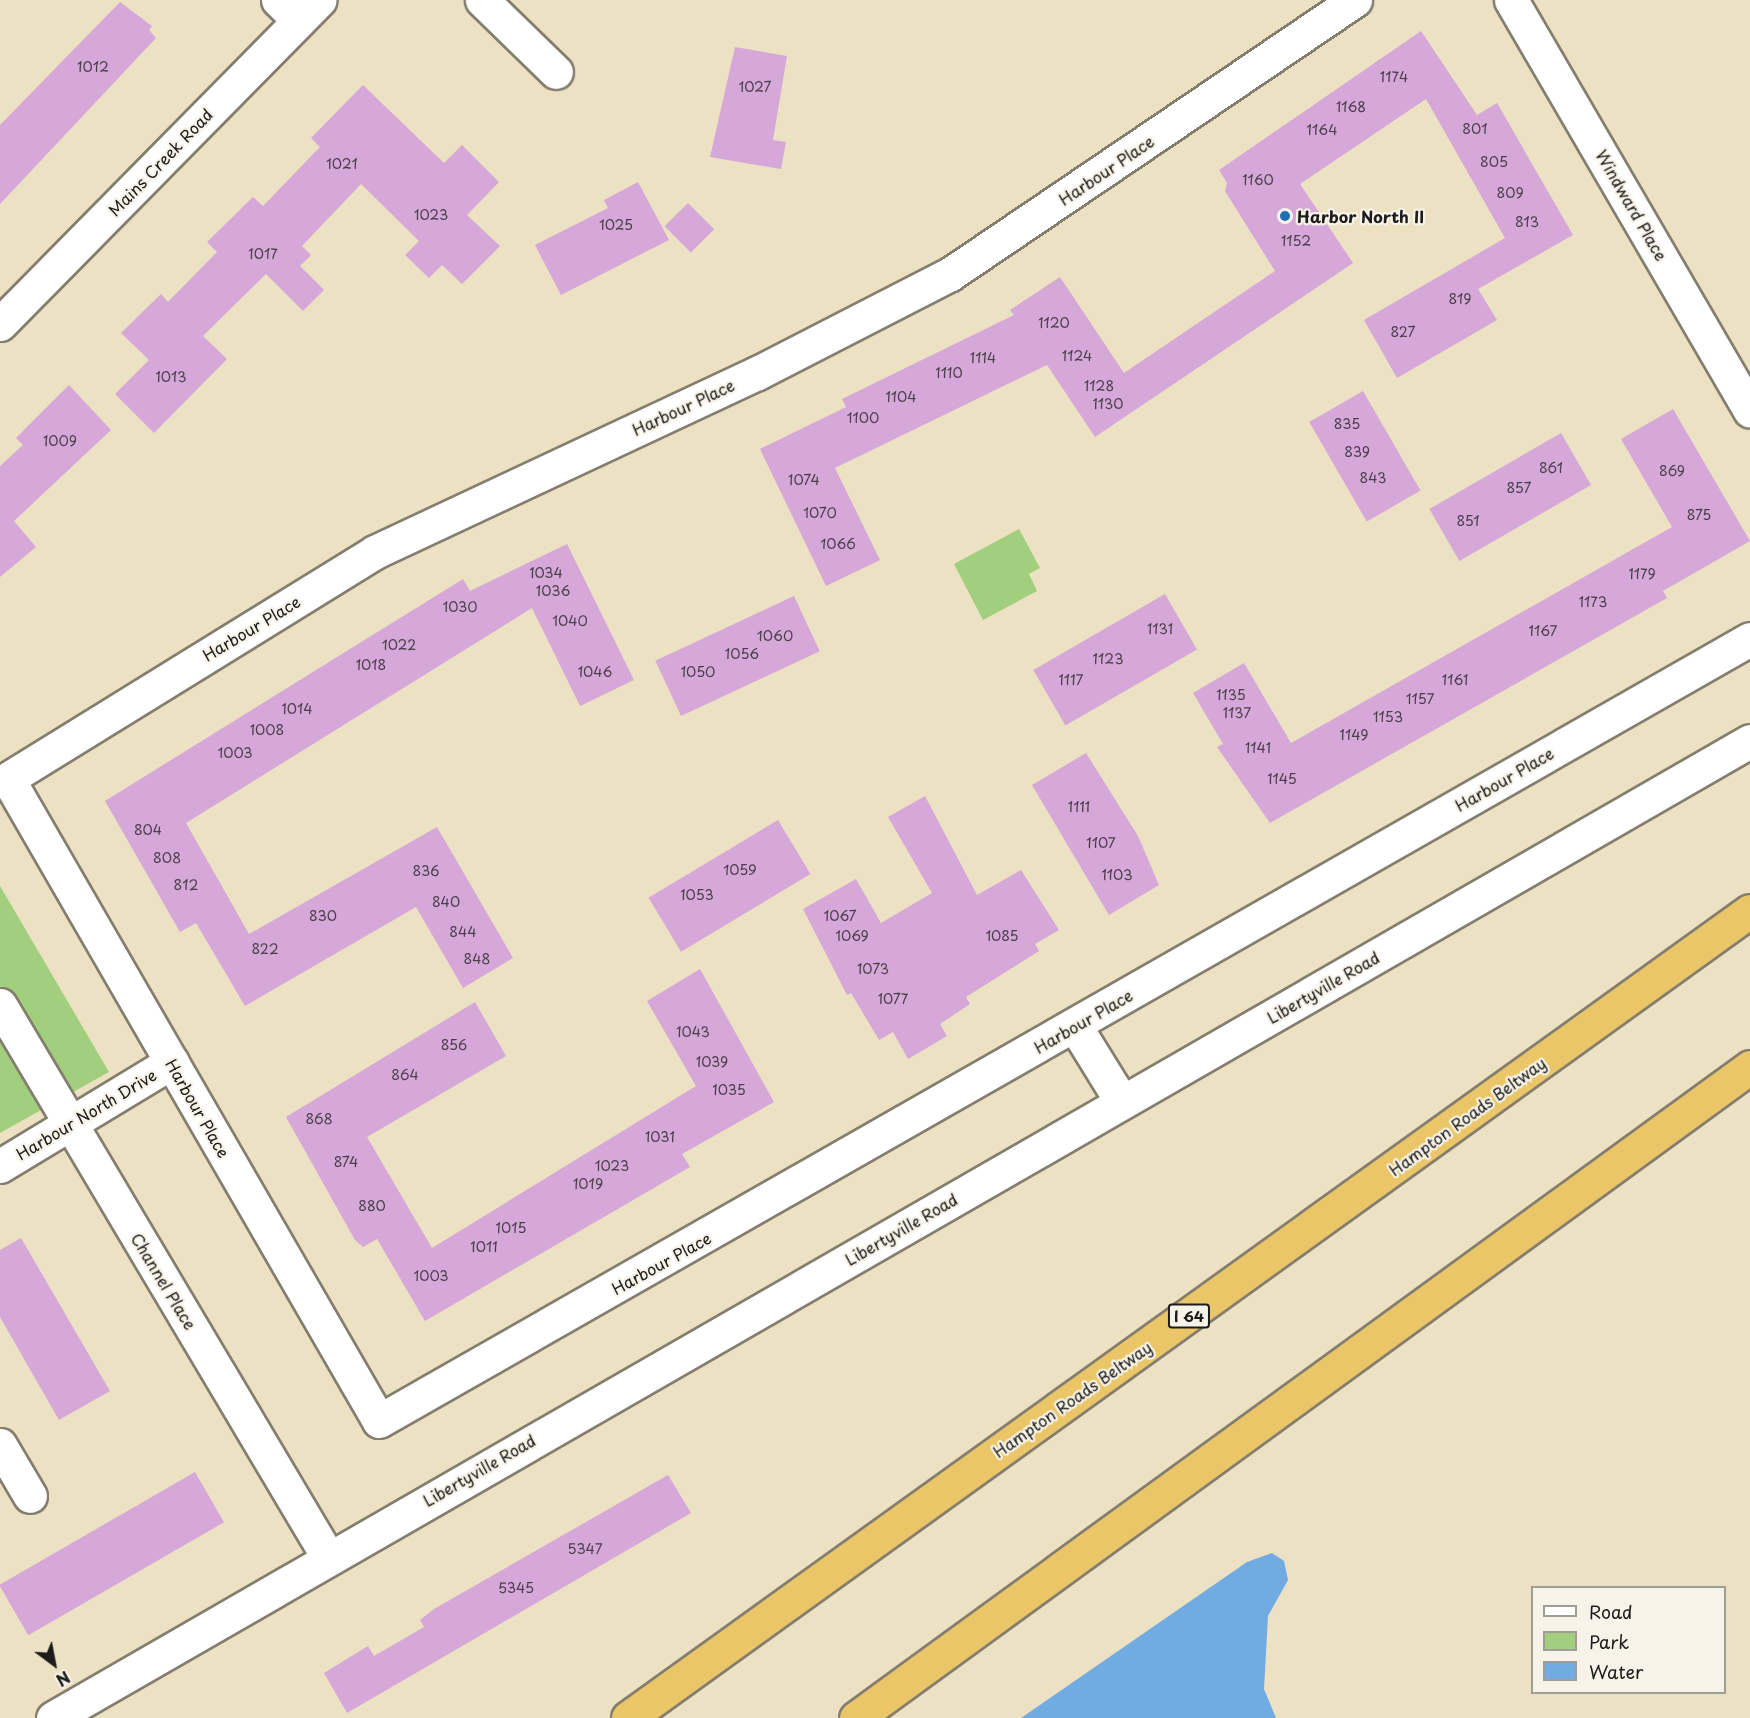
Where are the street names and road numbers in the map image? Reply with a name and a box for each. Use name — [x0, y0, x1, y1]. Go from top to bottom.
street label: Mains Creek Road — [104, 104, 216, 220]
street label: Harbour Place — [1055, 131, 1157, 209]
street label: Windward Place — [1592, 146, 1672, 264]
street label: Harbour Place — [629, 375, 737, 439]
street label: Harbour Place — [199, 591, 303, 665]
street label: Harbour Place — [1451, 743, 1557, 815]
street label: Libertyville Road — [1263, 947, 1383, 1027]
street label: Harbour Place — [1030, 985, 1136, 1057]
street label: Hampton Roads Beltway — [1385, 1053, 1549, 1179]
street label: Harbour Place — [162, 1055, 234, 1161]
street label: Harbour North Drive — [12, 1064, 160, 1164]
street label: Libertyville Road — [841, 1189, 961, 1269]
street label: Harbour Place — [608, 1228, 714, 1298]
street label: Channel Place — [128, 1229, 200, 1333]
road number: I 64 — [1166, 1304, 1212, 1328]
street label: Hampton Roads Beltway — [989, 1337, 1155, 1461]
street label: Libertyville Road — [419, 1430, 539, 1510]

